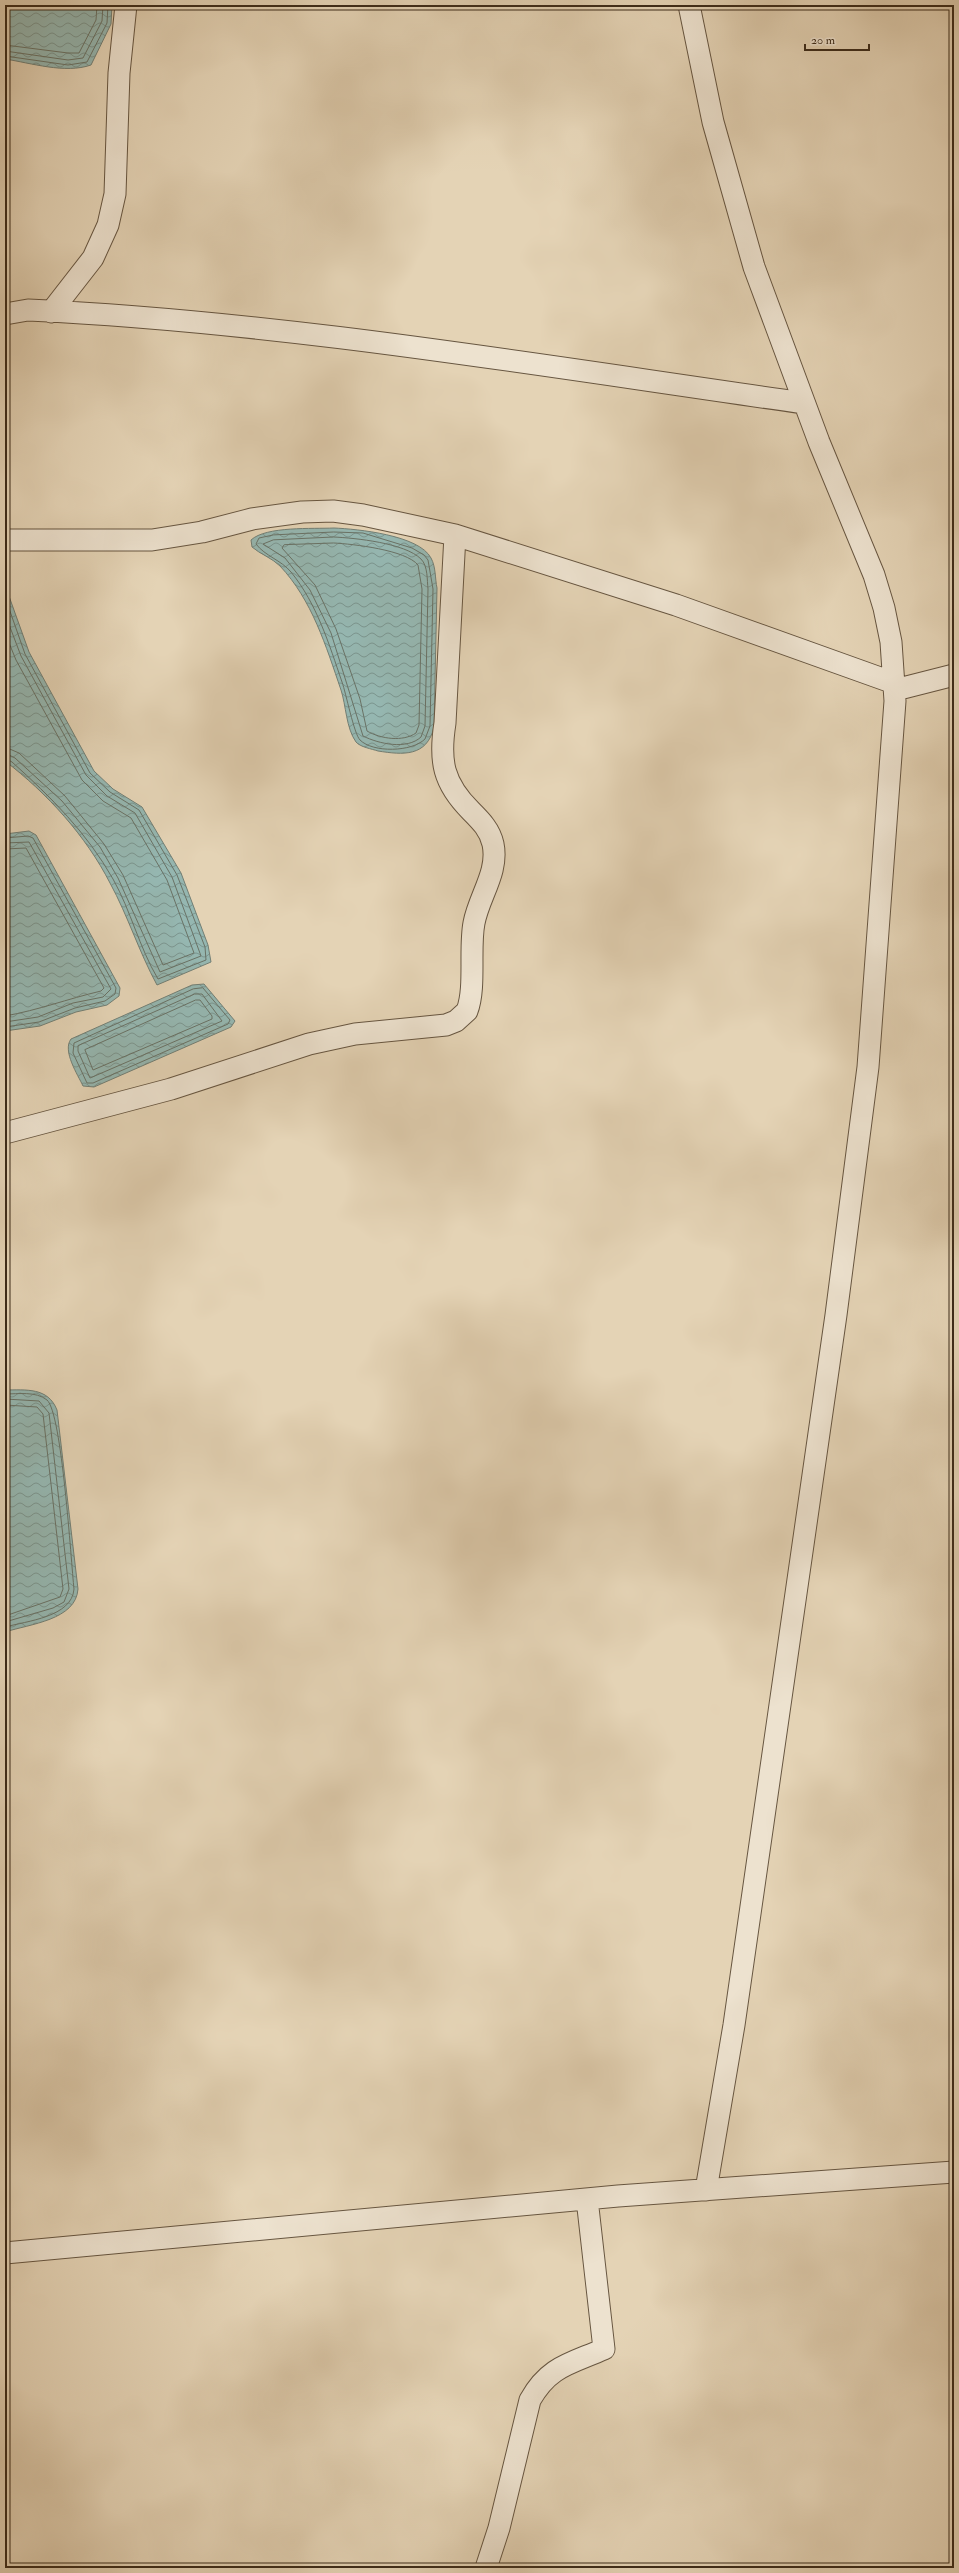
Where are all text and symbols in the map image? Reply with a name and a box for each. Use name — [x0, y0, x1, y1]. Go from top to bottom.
scale bar — [805, 26, 869, 52]
text: 20 m — [811, 33, 836, 48]

